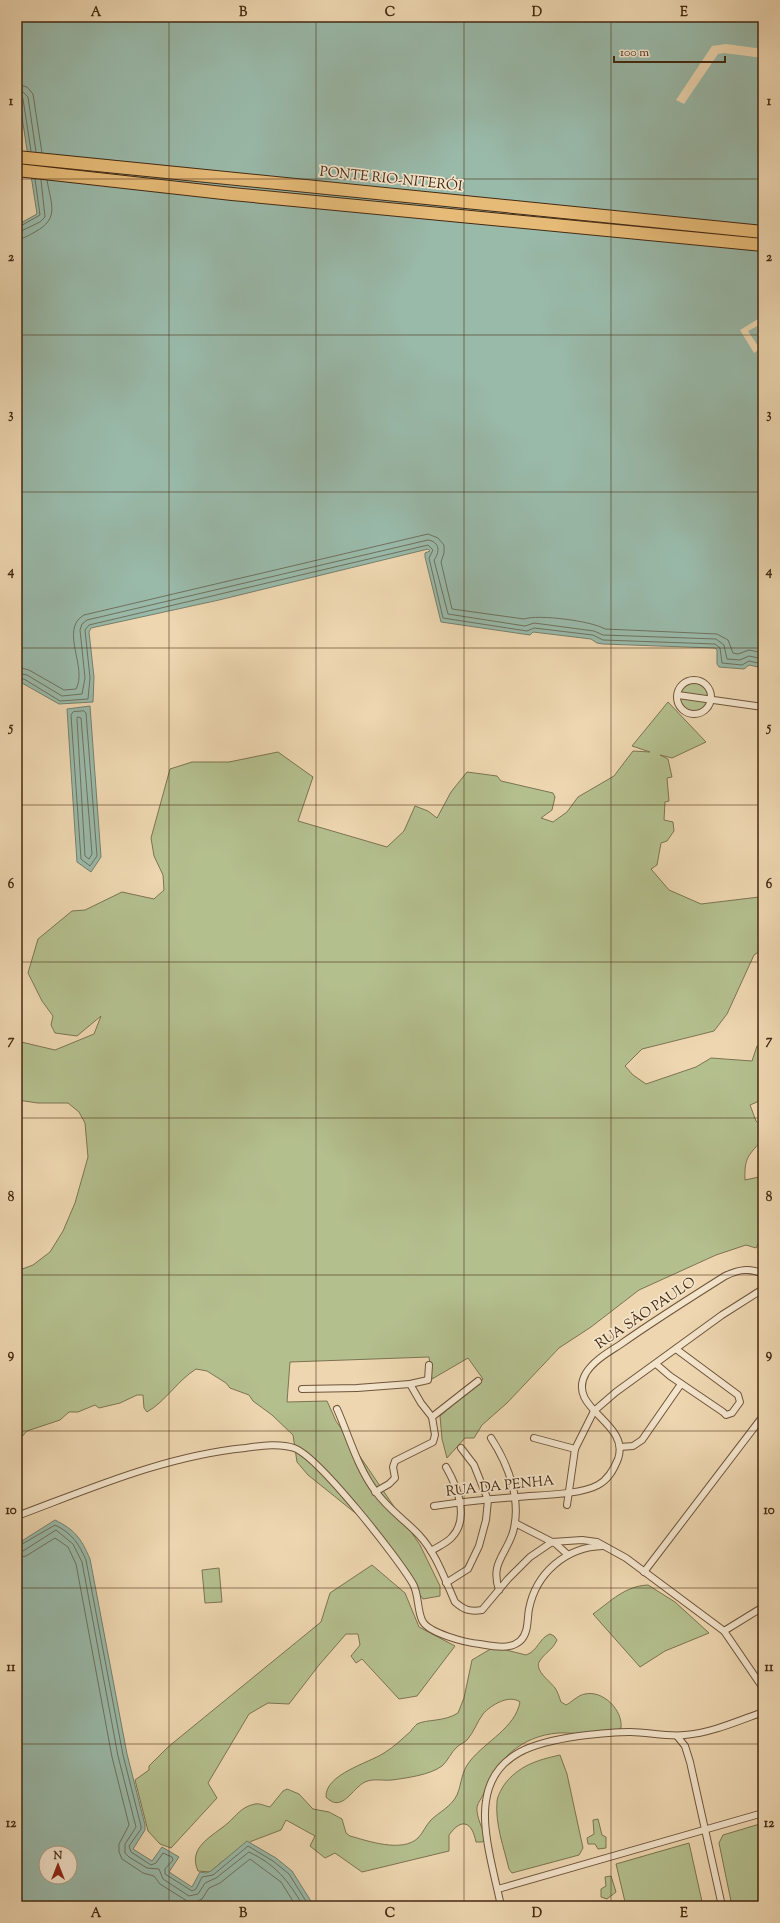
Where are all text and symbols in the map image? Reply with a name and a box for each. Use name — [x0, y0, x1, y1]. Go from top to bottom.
text: A — [91, 4, 102, 22]
text: B — [239, 4, 248, 22]
text: C — [385, 4, 395, 22]
text: D — [532, 4, 542, 22]
text: E — [680, 4, 688, 22]
scale bar — [614, 38, 725, 64]
text: 100 m — [620, 44, 649, 62]
text: 1 — [9, 93, 14, 111]
text: 1 — [767, 93, 772, 111]
street label: PONTE RIO-NITERÓI — [319, 163, 464, 197]
text: 2 — [8, 249, 15, 267]
text: 2 — [766, 249, 773, 267]
text: 3 — [8, 406, 14, 424]
text: 3 — [766, 406, 772, 424]
text: 4 — [7, 563, 15, 581]
text: 4 — [765, 563, 773, 581]
text: 5 — [8, 719, 14, 737]
text: 5 — [766, 719, 772, 737]
text: 6 — [8, 876, 15, 894]
text: 6 — [766, 876, 773, 894]
text: 7 — [8, 1032, 15, 1050]
text: 7 — [766, 1032, 773, 1050]
text: 8 — [8, 1189, 15, 1207]
text: 8 — [766, 1189, 773, 1207]
street label: RUA SÃO PAULO — [592, 1273, 700, 1355]
text: 9 — [8, 1346, 15, 1364]
text: 9 — [766, 1346, 773, 1364]
street label: RUA DA PENHA — [445, 1471, 556, 1503]
text: 10 — [5, 1502, 17, 1520]
text: 10 — [763, 1502, 775, 1520]
text: 11 — [7, 1659, 16, 1677]
text: 11 — [765, 1659, 774, 1677]
text: 12 — [6, 1815, 17, 1833]
text: 12 — [764, 1815, 775, 1833]
north arrow — [38, 1845, 78, 1885]
text: N — [53, 1848, 63, 1864]
text: A — [91, 1905, 102, 1923]
text: B — [239, 1905, 248, 1923]
text: C — [385, 1905, 395, 1923]
text: D — [532, 1905, 542, 1923]
text: E — [680, 1905, 688, 1923]

